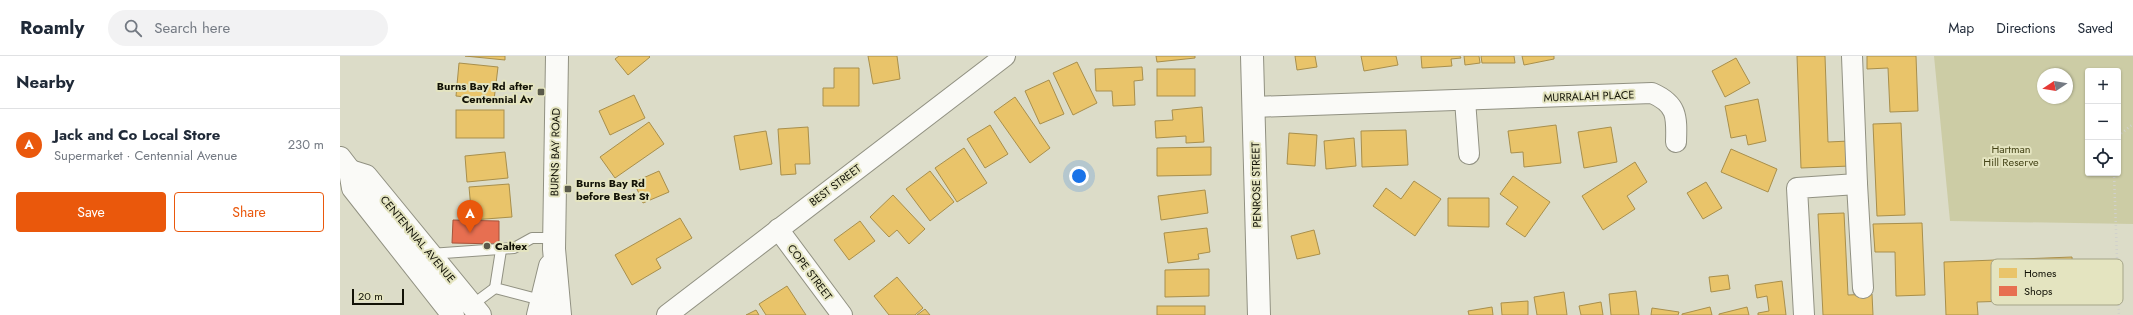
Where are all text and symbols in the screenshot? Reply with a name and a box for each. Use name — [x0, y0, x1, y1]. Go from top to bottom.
search box — [108, 10, 388, 46]
text: Roamly — [20, 14, 84, 41]
icon: search — [122, 17, 144, 39]
text: Search here — [154, 17, 230, 39]
text: Map — [1948, 18, 1974, 38]
text: Directions — [1996, 18, 2056, 38]
text: Saved — [2078, 18, 2113, 38]
north arrow — [2037, 68, 2073, 104]
map controls — [2085, 68, 2121, 176]
button: + — [2085, 68, 2121, 104]
text: Nearby — [16, 70, 74, 94]
place label: Burns Bay Rd after Centennial Av — [437, 78, 533, 107]
street label: MURRALAH PLACE — [1543, 86, 1635, 106]
marker: Burns Bay Rd after Centennial Av — [536, 87, 546, 97]
button: − — [2085, 104, 2121, 140]
street label: BURNS BAY ROAD — [546, 107, 564, 196]
text: Jack and Co Local Store — [54, 124, 220, 146]
text: A — [24, 135, 34, 154]
text: 230 m — [288, 135, 324, 154]
button: locate — [2085, 140, 2121, 176]
park label: Hartman Hill Reserve — [1983, 141, 2039, 170]
street label: PENROSE STREET — [1247, 142, 1265, 228]
text: Supermarket · Centennial Avenue — [54, 146, 237, 165]
street label: BEST STREET — [806, 160, 864, 210]
your location — [1069, 166, 1089, 186]
place label: Burns Bay Rd before Best St — [576, 175, 650, 204]
marker: Burns Bay Rd before Best St — [563, 184, 573, 194]
button: Save — [16, 192, 166, 232]
button: Share — [174, 192, 324, 232]
street label: CENTENNIAL AVENUE — [377, 192, 459, 286]
pin: A — [457, 200, 483, 233]
place label: Caltex — [495, 238, 527, 254]
marker: Caltex — [482, 241, 492, 251]
street label: COPE STREET — [784, 241, 836, 303]
legend — [1991, 259, 2123, 305]
text: Homes — [2024, 265, 2057, 281]
text: Shops — [2024, 283, 2053, 299]
scale bar — [352, 287, 404, 306]
text: 20 m — [358, 288, 383, 304]

